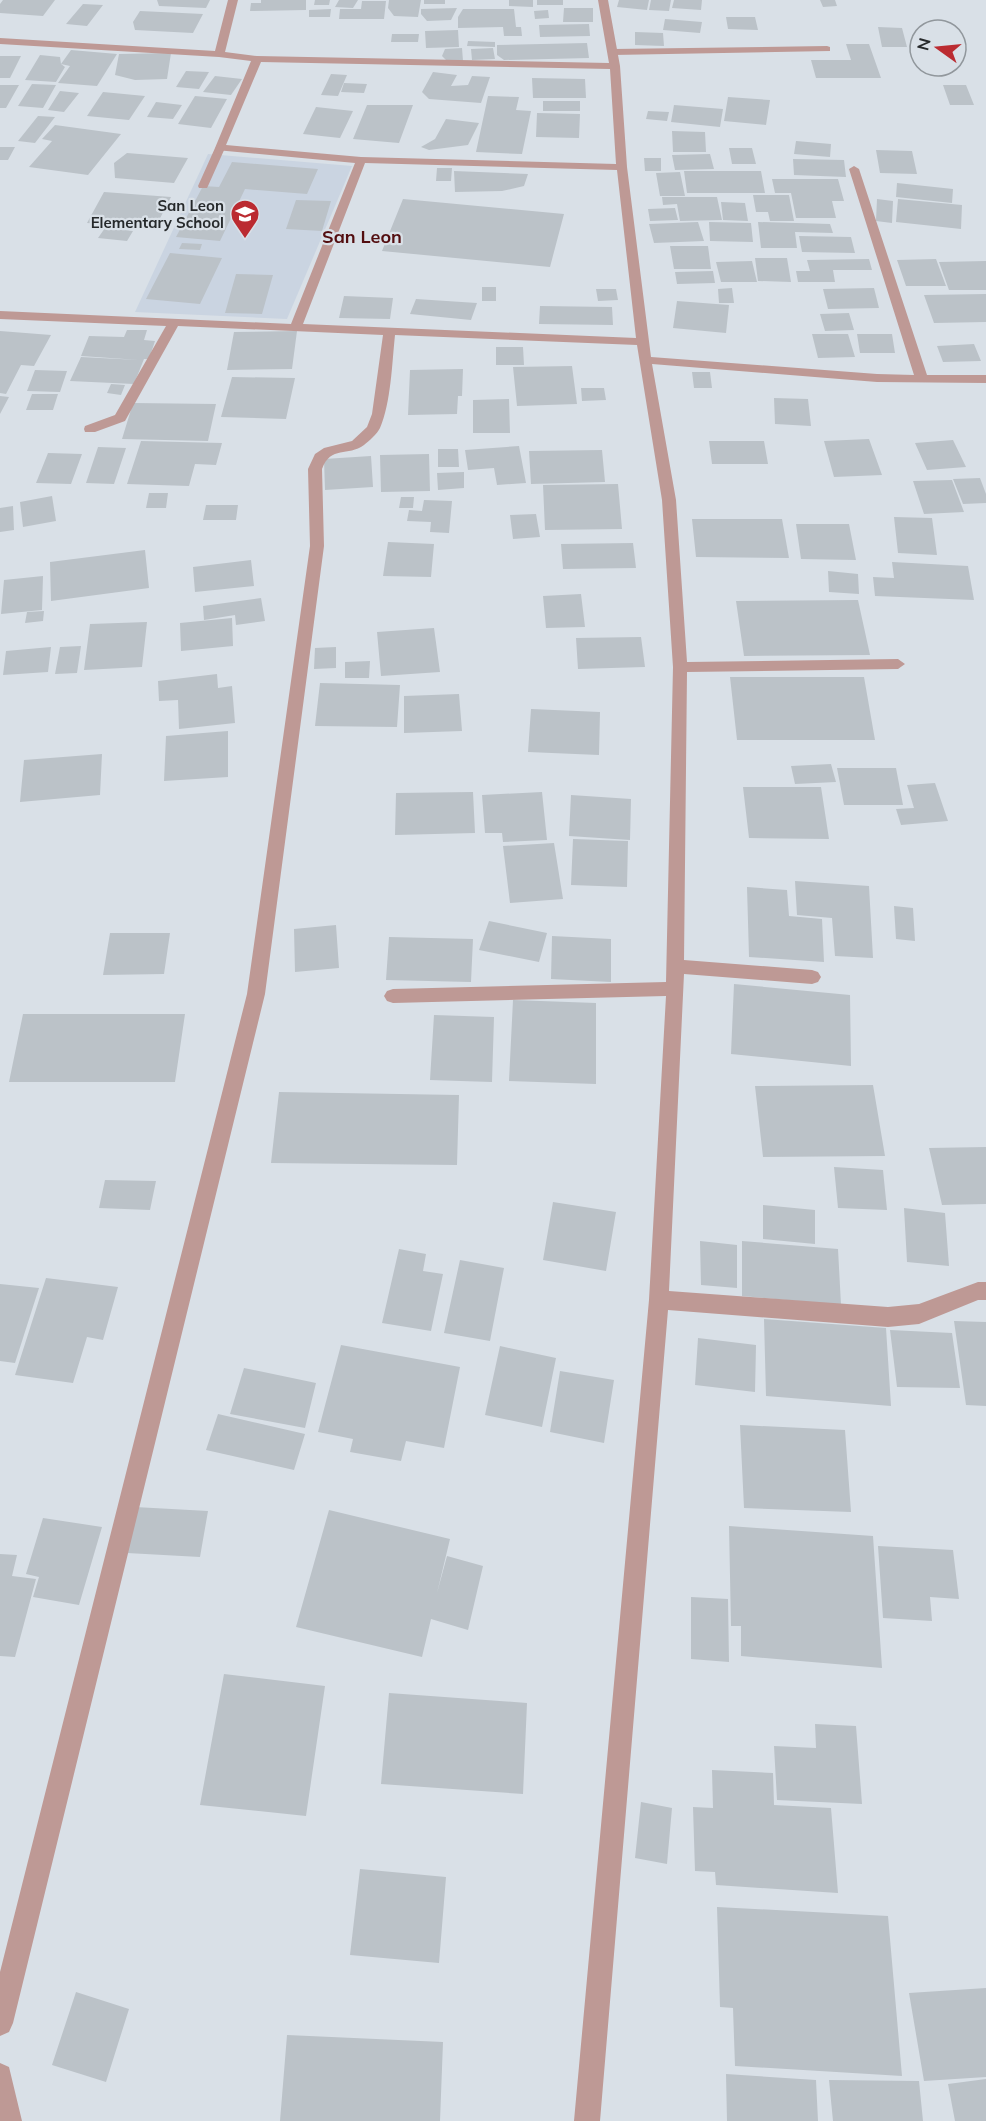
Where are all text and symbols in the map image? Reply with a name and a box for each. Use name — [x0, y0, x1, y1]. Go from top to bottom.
north arrow — [908, 18, 968, 78]
text: N — [912, 36, 935, 53]
place label: San Leon Elementary School — [91, 196, 224, 232]
school or university icon: San Leon Elementary School — [229, 198, 261, 240]
district label: San Leon — [322, 225, 402, 248]

